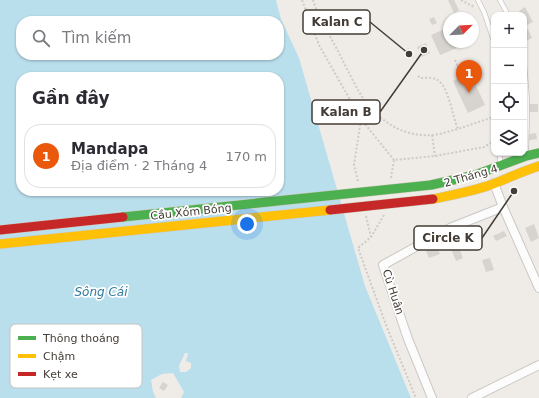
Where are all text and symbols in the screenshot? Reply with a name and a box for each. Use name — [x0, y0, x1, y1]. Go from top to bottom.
callout: Kalan C — [303, 10, 370, 34]
north arrow — [443, 12, 479, 48]
map controls — [491, 12, 527, 156]
button: + — [491, 12, 527, 48]
text: Kalan C — [311, 15, 363, 29]
search box — [16, 16, 284, 60]
icon: search — [30, 27, 52, 49]
text: Tìm kiếm — [62, 29, 131, 47]
button: − — [491, 48, 527, 84]
pin: 1 — [456, 60, 482, 93]
button: locate — [491, 84, 527, 120]
text: Gần đây — [32, 88, 110, 108]
callout: Kalan B — [312, 100, 380, 124]
text: Kalan B — [320, 105, 372, 119]
button: layers — [491, 120, 527, 156]
text: Mandapa — [71, 140, 148, 158]
text: 1 — [41, 149, 51, 164]
text: 170 m — [225, 149, 267, 164]
text: Địa điểm · 2 Tháng 4 — [71, 158, 207, 173]
street label: 2 Tháng 4 — [443, 162, 499, 190]
street label: Cầu Xóm Bóng — [150, 201, 232, 223]
your location — [237, 214, 257, 234]
callout: Circle K — [414, 226, 482, 250]
text: Circle K — [422, 231, 475, 245]
street label: Cù Huân — [380, 268, 406, 316]
water label: Sông Cái — [74, 285, 128, 299]
legend — [10, 324, 142, 388]
text: Thông thoáng — [42, 332, 120, 345]
text: Chậm — [43, 350, 75, 363]
text: Kẹt xe — [43, 368, 78, 381]

